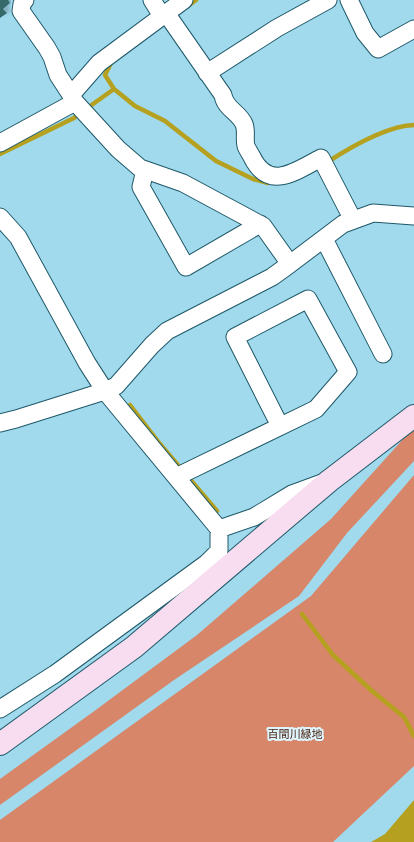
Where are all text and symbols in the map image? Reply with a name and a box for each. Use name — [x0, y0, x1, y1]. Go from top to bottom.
park label: 百間川緑地 — [268, 728, 323, 742]

